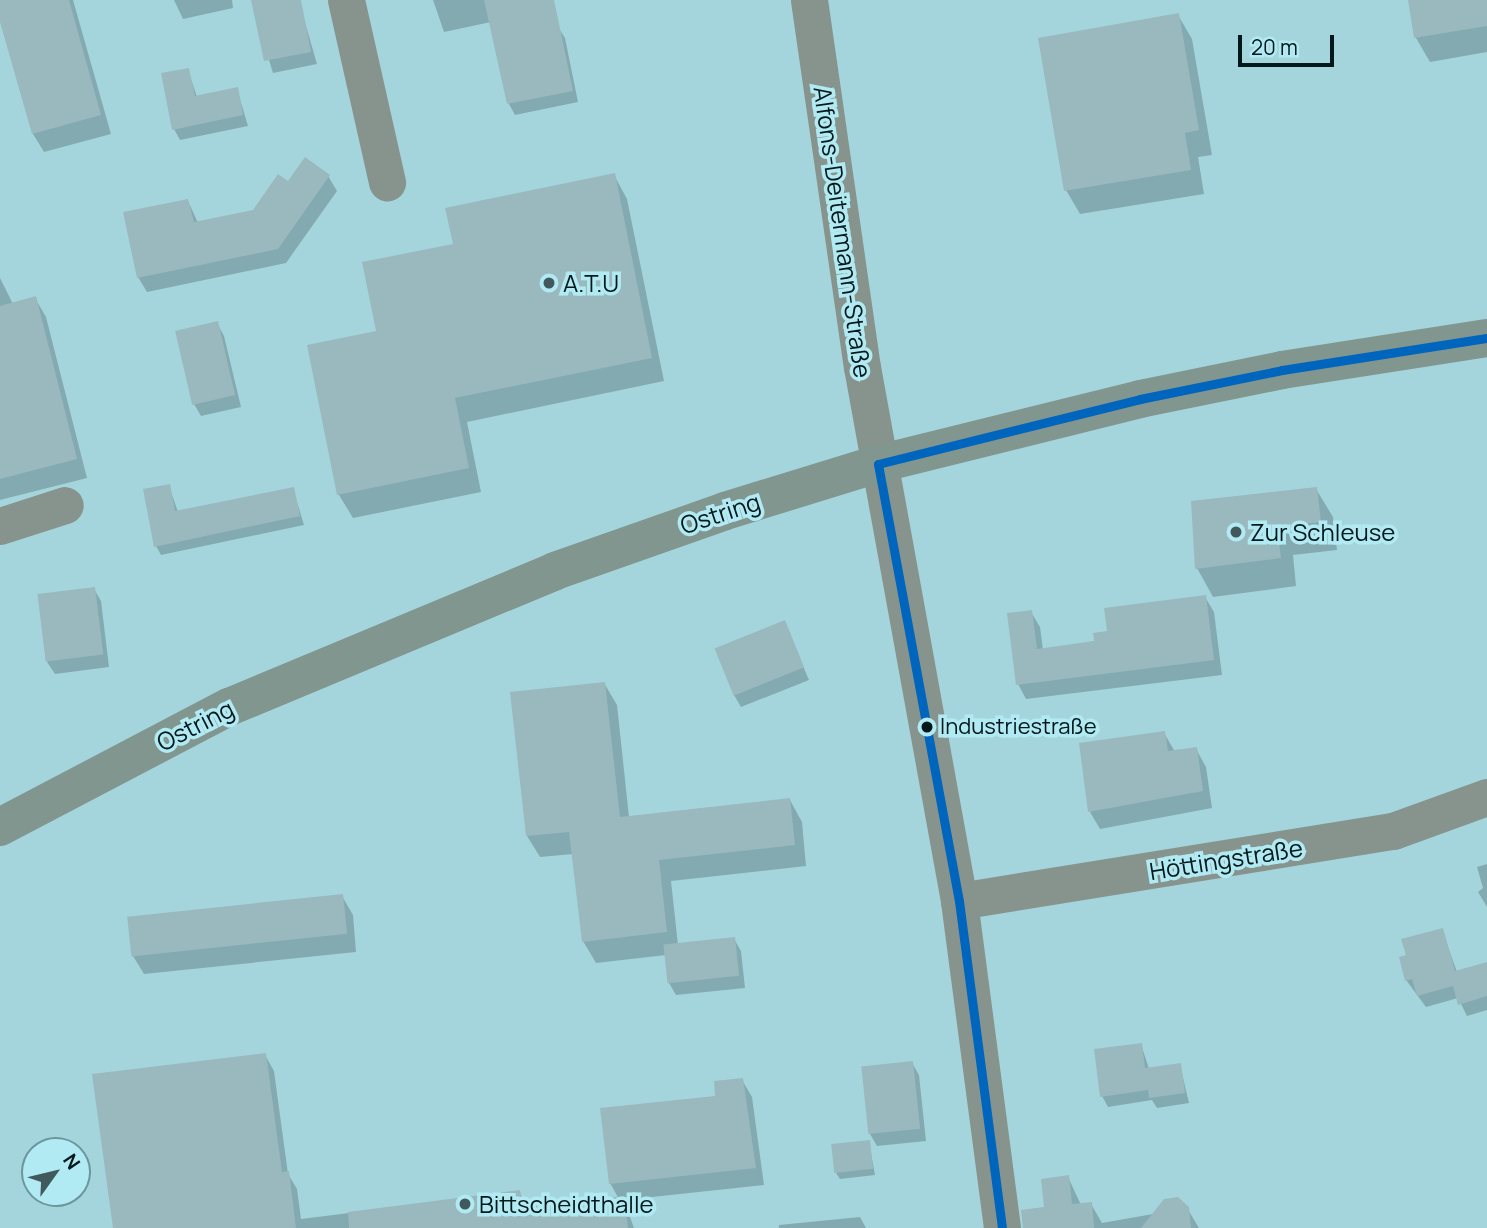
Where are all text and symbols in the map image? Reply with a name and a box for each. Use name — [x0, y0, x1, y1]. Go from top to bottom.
scale bar — [1242, 21, 1338, 65]
text: 20 m — [1251, 33, 1298, 61]
street label: Alfons-Deitermann-Straße — [808, 84, 878, 380]
place label: A.T.U — [563, 269, 619, 297]
marker: A.T.U — [541, 275, 557, 291]
street label: Ostring — [676, 487, 764, 539]
place label: Zur Schleuse — [1250, 518, 1395, 546]
marker: Zur Schleuse — [1228, 524, 1244, 540]
street label: Ostring — [152, 693, 238, 757]
place label: Industriestraße — [940, 714, 1097, 740]
marker: Industriestraße — [920, 720, 934, 734]
street label: Höttingstraße — [1147, 833, 1305, 885]
north arrow — [21, 1137, 91, 1207]
text: N — [57, 1148, 86, 1174]
place label: Bittscheidthalle — [479, 1190, 654, 1218]
marker: Bittscheidthalle — [457, 1196, 473, 1212]

